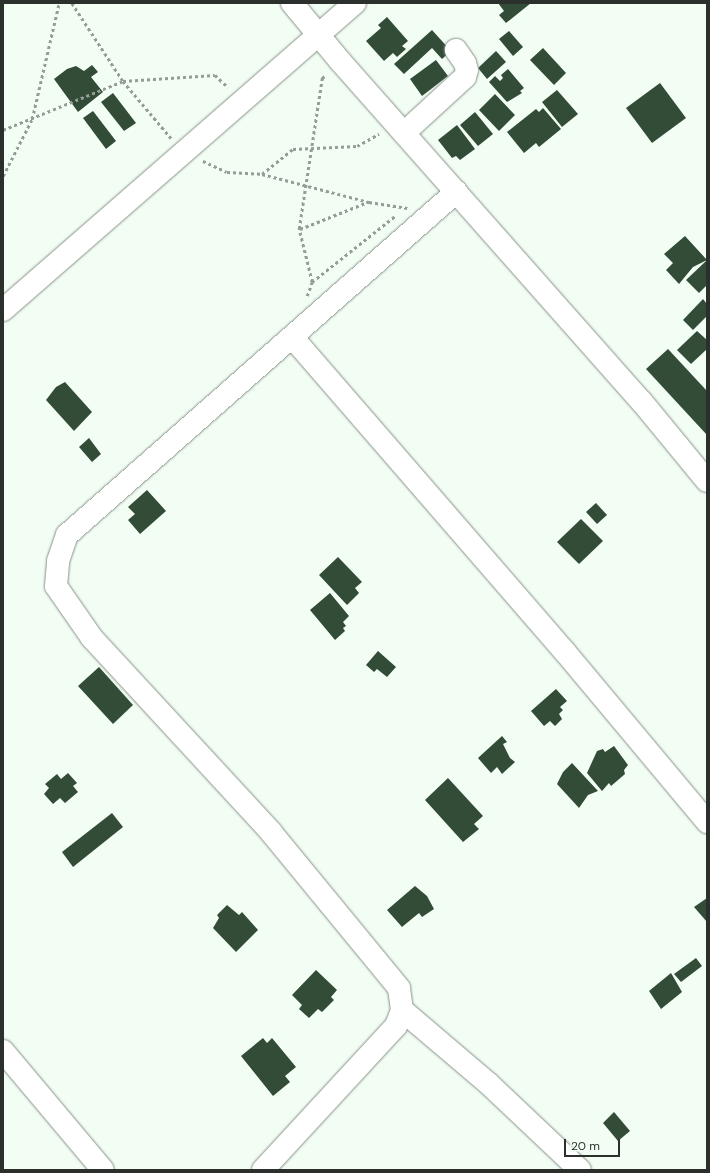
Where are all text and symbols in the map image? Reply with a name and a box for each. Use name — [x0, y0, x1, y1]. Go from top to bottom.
scale bar — [566, 1131, 622, 1157]
text: 20 m — [571, 1138, 600, 1154]

